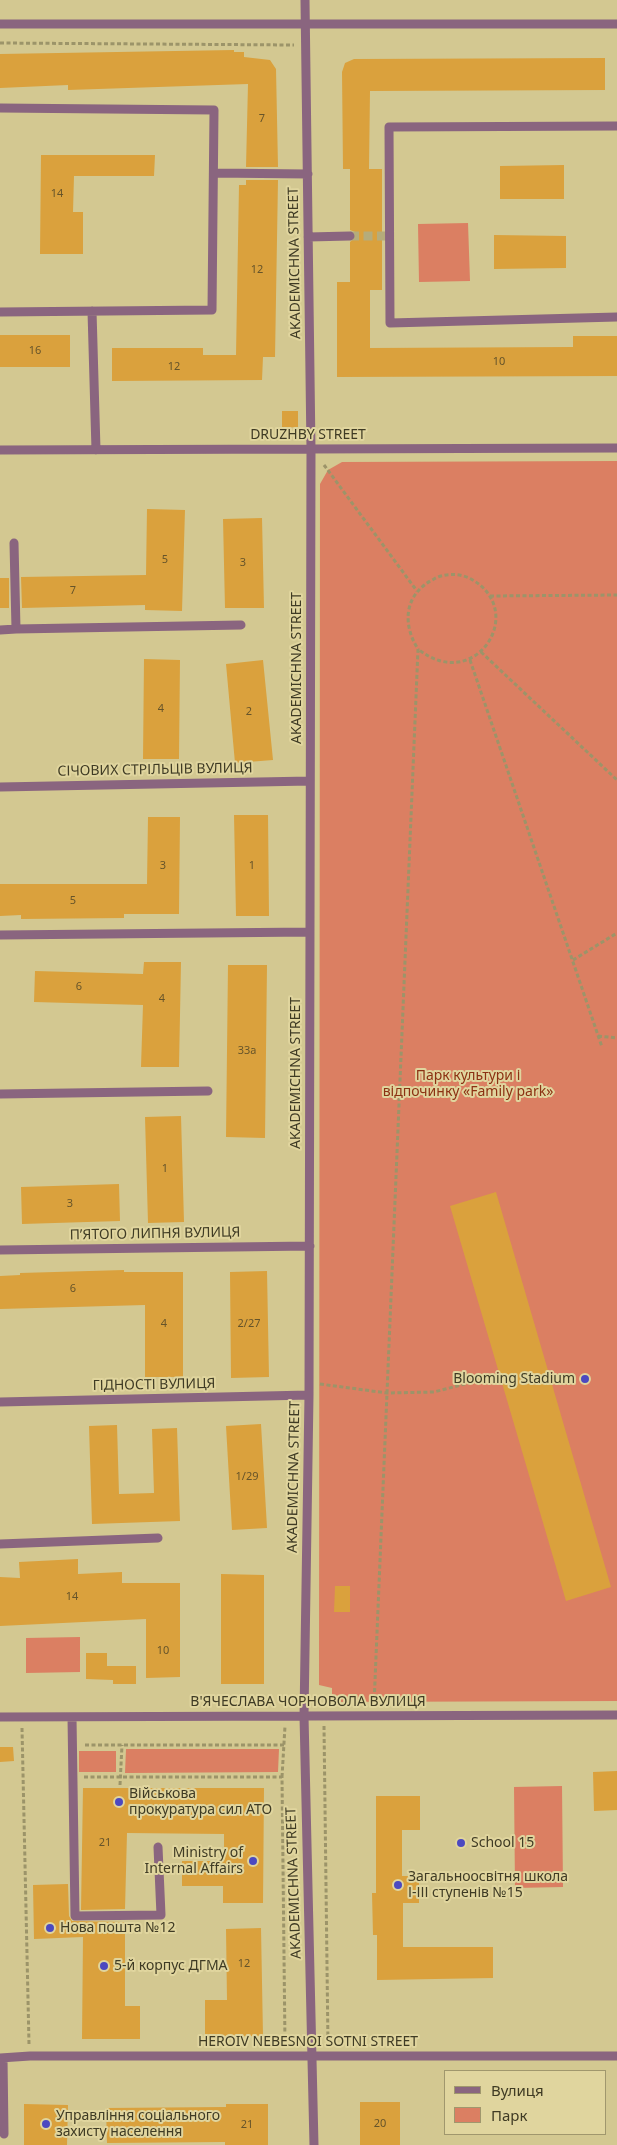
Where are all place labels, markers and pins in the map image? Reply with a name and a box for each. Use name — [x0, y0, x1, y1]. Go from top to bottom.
place label: Blooming Stadium — [453, 1371, 575, 1387]
marker: Blooming Stadium — [579, 1373, 591, 1385]
place label: Військова прокуратура сил АТО — [129, 1786, 272, 1818]
marker: Військова прокуратура сил АТО — [113, 1796, 125, 1808]
place label: School 15 — [471, 1835, 534, 1851]
marker: School 15 — [455, 1837, 467, 1849]
place label: Ministry of Internal Affairs — [145, 1845, 243, 1878]
marker: Ministry of Internal Affairs — [247, 1855, 259, 1867]
place label: Загальноосвітня школа І-ІІІ ступенів №15 — [408, 1869, 568, 1901]
marker: Загальноосвітня школа І-ІІІ ступенів №15 — [392, 1879, 404, 1891]
place label: Нова пошта №12 — [60, 1920, 176, 1936]
marker: Нова пошта №12 — [44, 1922, 56, 1934]
place label: 5-й корпус ДГМА — [114, 1958, 228, 1974]
marker: 5-й корпус ДГМА — [98, 1960, 110, 1972]
place label: Управління соціального захисту населення — [56, 2108, 220, 2140]
marker: Управління соціального захисту населення — [40, 2118, 52, 2130]

